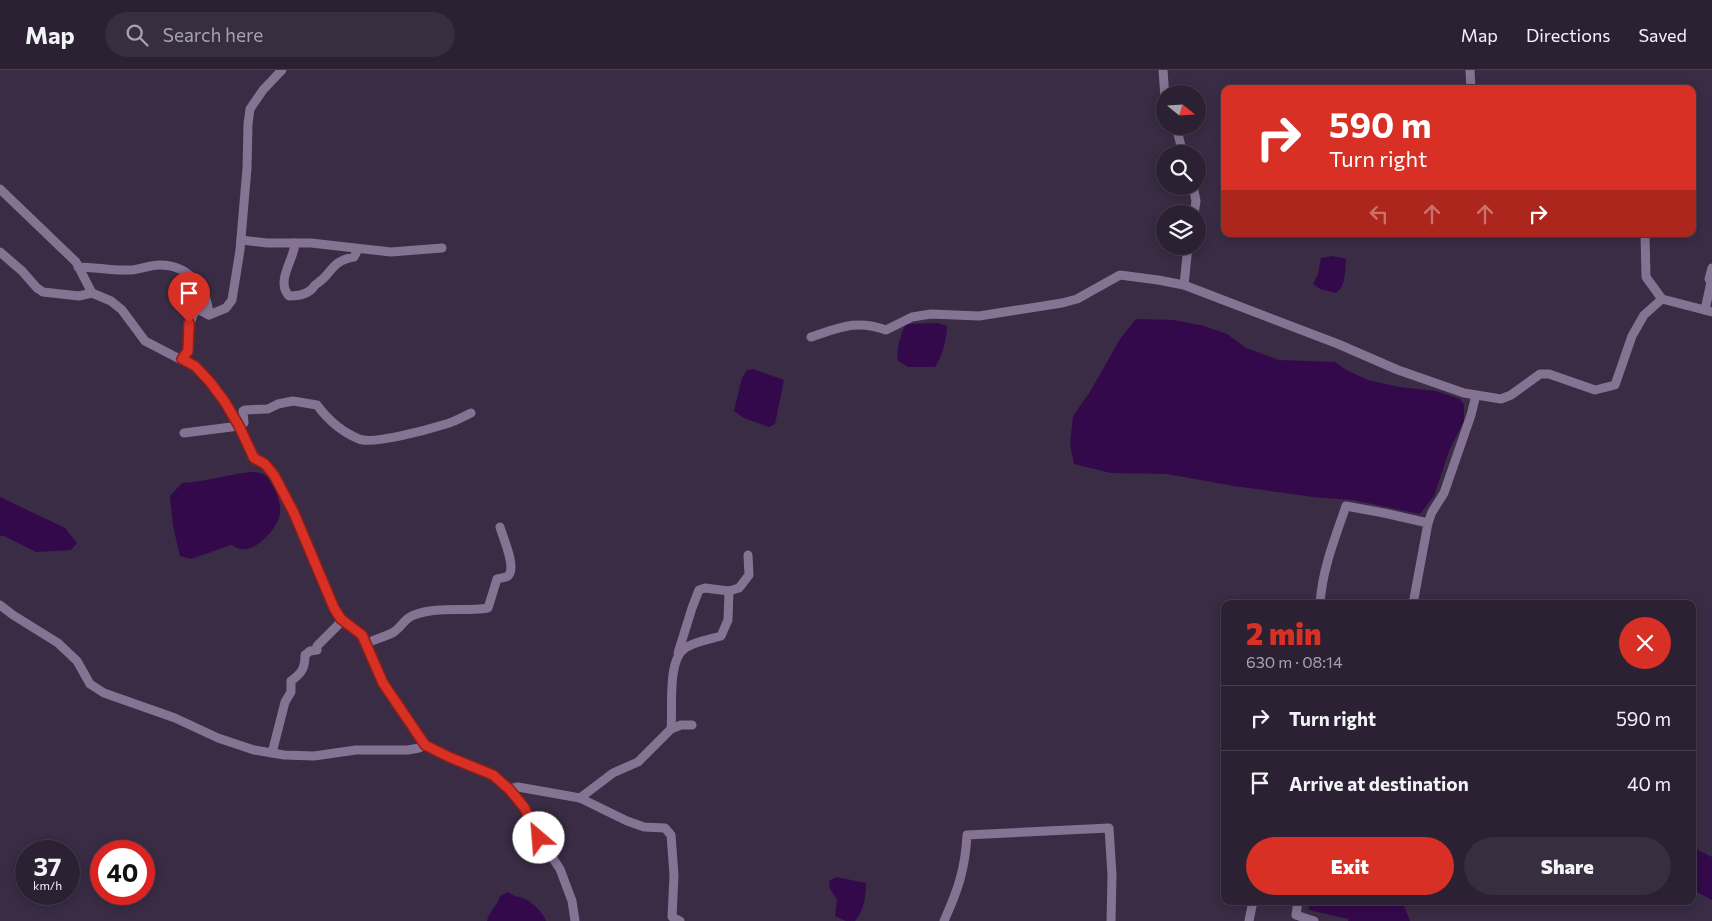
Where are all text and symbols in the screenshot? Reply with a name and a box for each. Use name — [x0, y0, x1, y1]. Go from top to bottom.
search box — [105, 12, 455, 57]
text: Map — [25, 20, 75, 49]
icon: search — [123, 21, 151, 49]
text: Search here — [163, 23, 263, 46]
text: Map — [1461, 24, 1498, 46]
text: Directions — [1526, 24, 1610, 46]
text: Saved — [1638, 24, 1687, 46]
north arrow — [1156, 85, 1206, 135]
map controls — [1156, 85, 1206, 255]
text: 590 m — [1329, 102, 1431, 145]
icon: right — [1246, 105, 1311, 170]
button: search — [1156, 145, 1206, 195]
text: Turn right — [1329, 145, 1427, 172]
icon: left — [1365, 200, 1393, 228]
icon: ahead — [1418, 200, 1446, 228]
icon: ahead — [1471, 200, 1499, 228]
icon: right — [1524, 200, 1552, 228]
button: layers — [1156, 205, 1206, 255]
pin — [168, 272, 210, 323]
icon: arrive — [175, 279, 203, 307]
text: 2 min — [1246, 614, 1321, 651]
button: close — [1619, 617, 1671, 669]
text: 630 m · 08:14 — [1246, 652, 1343, 671]
icon: right — [1246, 704, 1274, 732]
text: Turn right — [1289, 707, 1376, 730]
text: 590 m — [1616, 707, 1671, 730]
icon: arrive — [1246, 769, 1274, 797]
text: Arrive at destination — [1289, 772, 1469, 795]
text: 40 m — [1627, 772, 1671, 795]
position arrow — [512, 811, 564, 863]
button: Exit — [1246, 837, 1454, 895]
button: Share — [1464, 837, 1671, 895]
speed limit sign: 40 — [90, 840, 155, 905]
text: 37 — [33, 851, 62, 881]
text: km/h — [33, 878, 62, 892]

